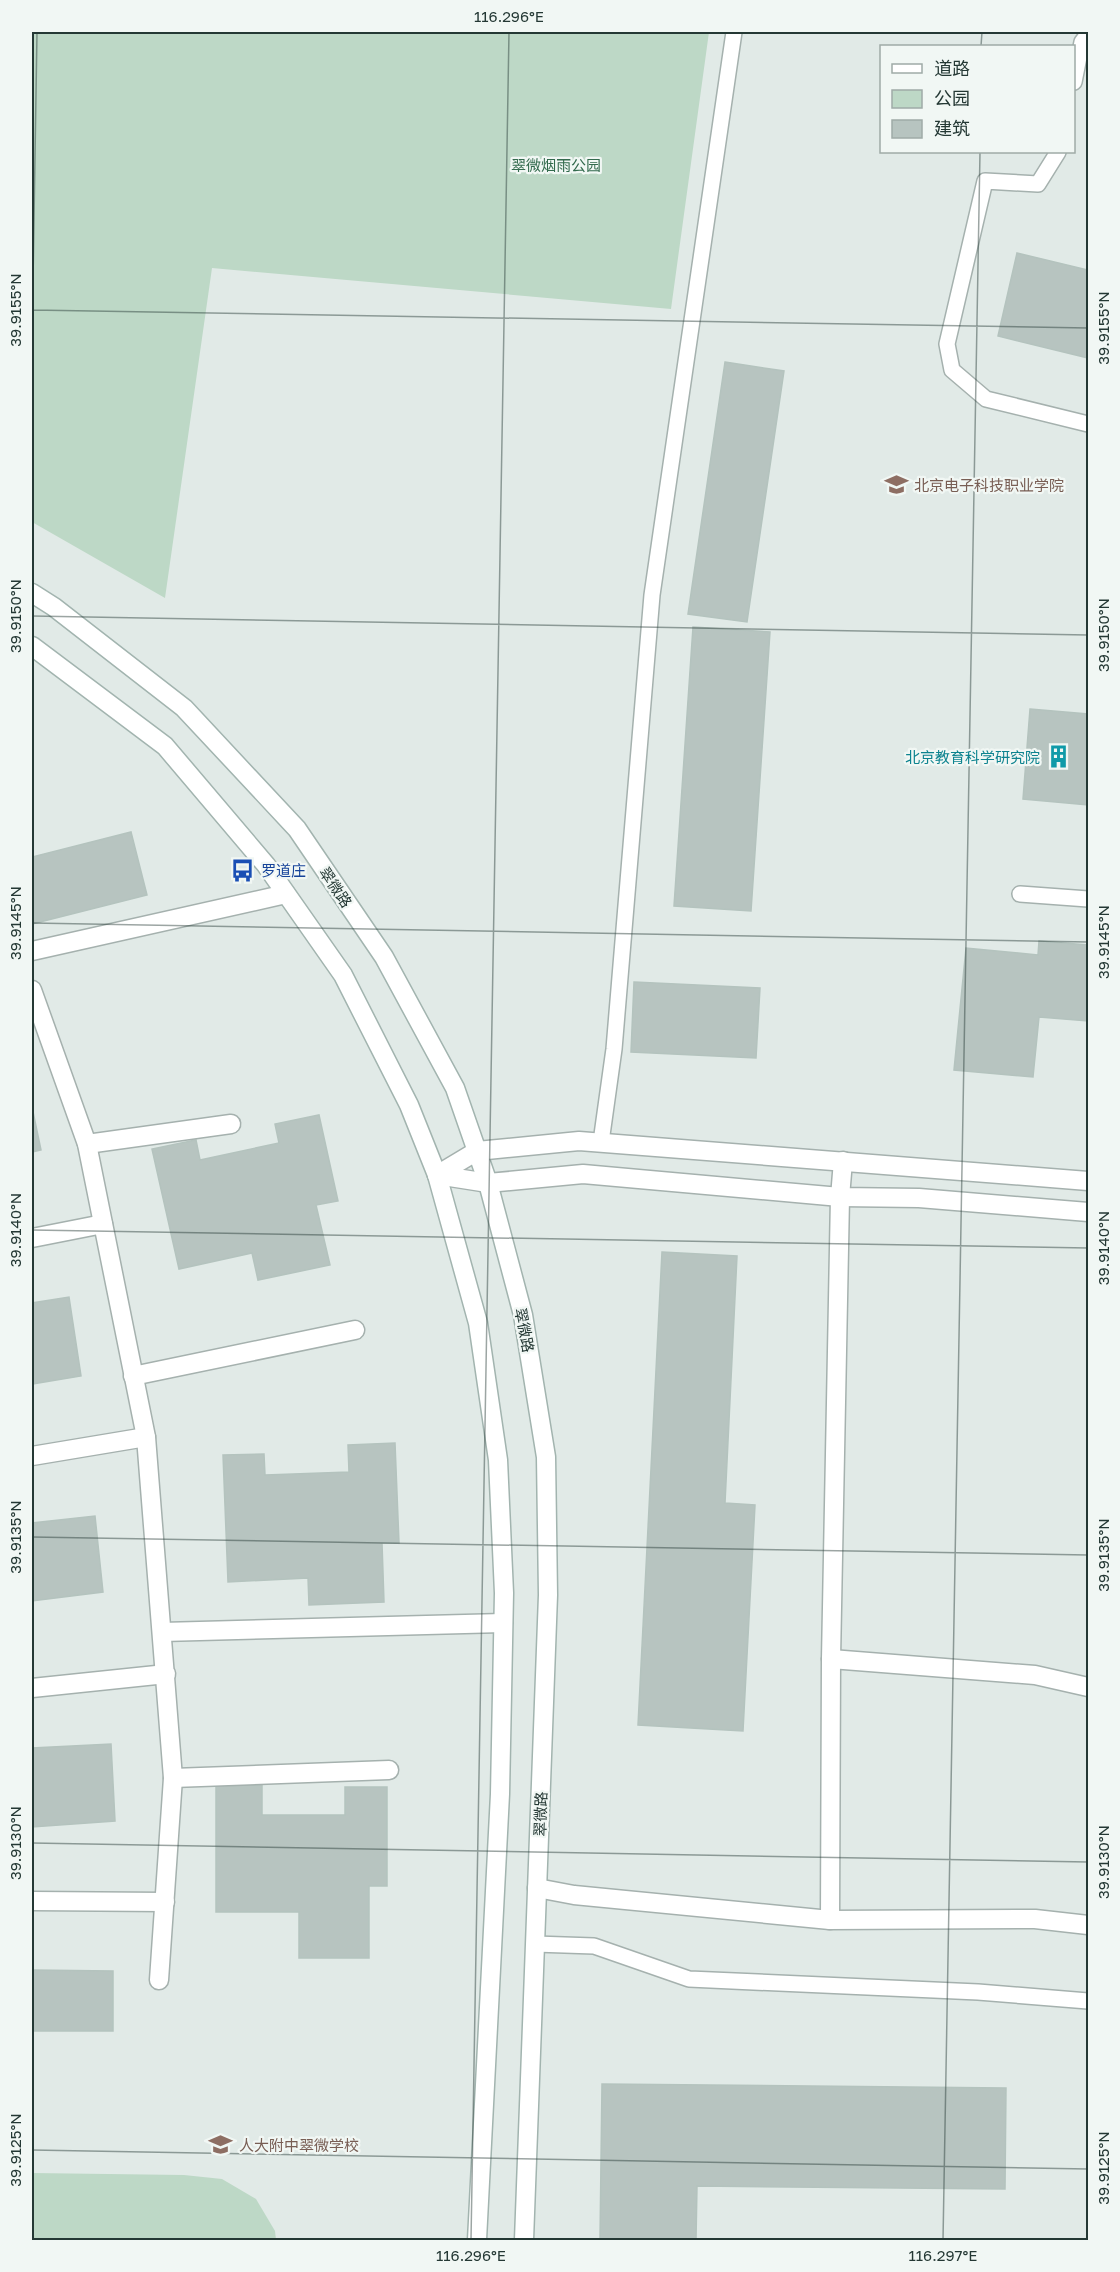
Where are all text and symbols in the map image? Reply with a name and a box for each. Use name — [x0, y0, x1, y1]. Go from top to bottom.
text: 116.296°E — [474, 7, 544, 25]
legend — [880, 45, 1075, 153]
text: 道路 — [934, 57, 970, 79]
text: 公园 — [934, 87, 970, 109]
text: 建筑 — [934, 117, 970, 139]
park label: 翠微烟雨公园 — [511, 156, 601, 174]
text: 39.9155°N — [6, 273, 24, 347]
text: 39.9155°N — [1094, 291, 1112, 365]
school or university icon: 北京电子科技职业学院 — [883, 472, 909, 498]
place label: 北京电子科技职业学院 — [914, 476, 1064, 494]
text: 39.9150°N — [6, 579, 24, 653]
text: 39.9150°N — [1094, 598, 1112, 672]
building icon: 北京教育科学研究院 — [1045, 744, 1071, 770]
place label: 北京教育科学研究院 — [905, 748, 1040, 766]
bus stop icon: 罗道庄 — [230, 857, 256, 883]
place label: 罗道庄 — [261, 861, 306, 879]
street label: 翠微路 — [316, 863, 356, 911]
text: 39.9145°N — [6, 886, 24, 960]
text: 39.9145°N — [1094, 905, 1112, 979]
text: 39.9140°N — [6, 1193, 24, 1267]
text: 39.9140°N — [1094, 1211, 1112, 1285]
street label: 翠微路 — [512, 1306, 538, 1354]
text: 39.9135°N — [6, 1500, 24, 1574]
text: 39.9135°N — [1094, 1518, 1112, 1592]
street label: 翠微路 — [530, 1791, 550, 1837]
text: 39.9130°N — [6, 1806, 24, 1880]
text: 39.9130°N — [1094, 1825, 1112, 1899]
text: 39.9125°N — [6, 2113, 24, 2187]
text: 39.9125°N — [1094, 2131, 1112, 2205]
school or university icon: 人大附中翠微学校 — [208, 2132, 234, 2158]
place label: 人大附中翠微学校 — [239, 2136, 359, 2154]
text: 116.296°E — [436, 2246, 506, 2264]
text: 116.297°E — [909, 2246, 977, 2264]

